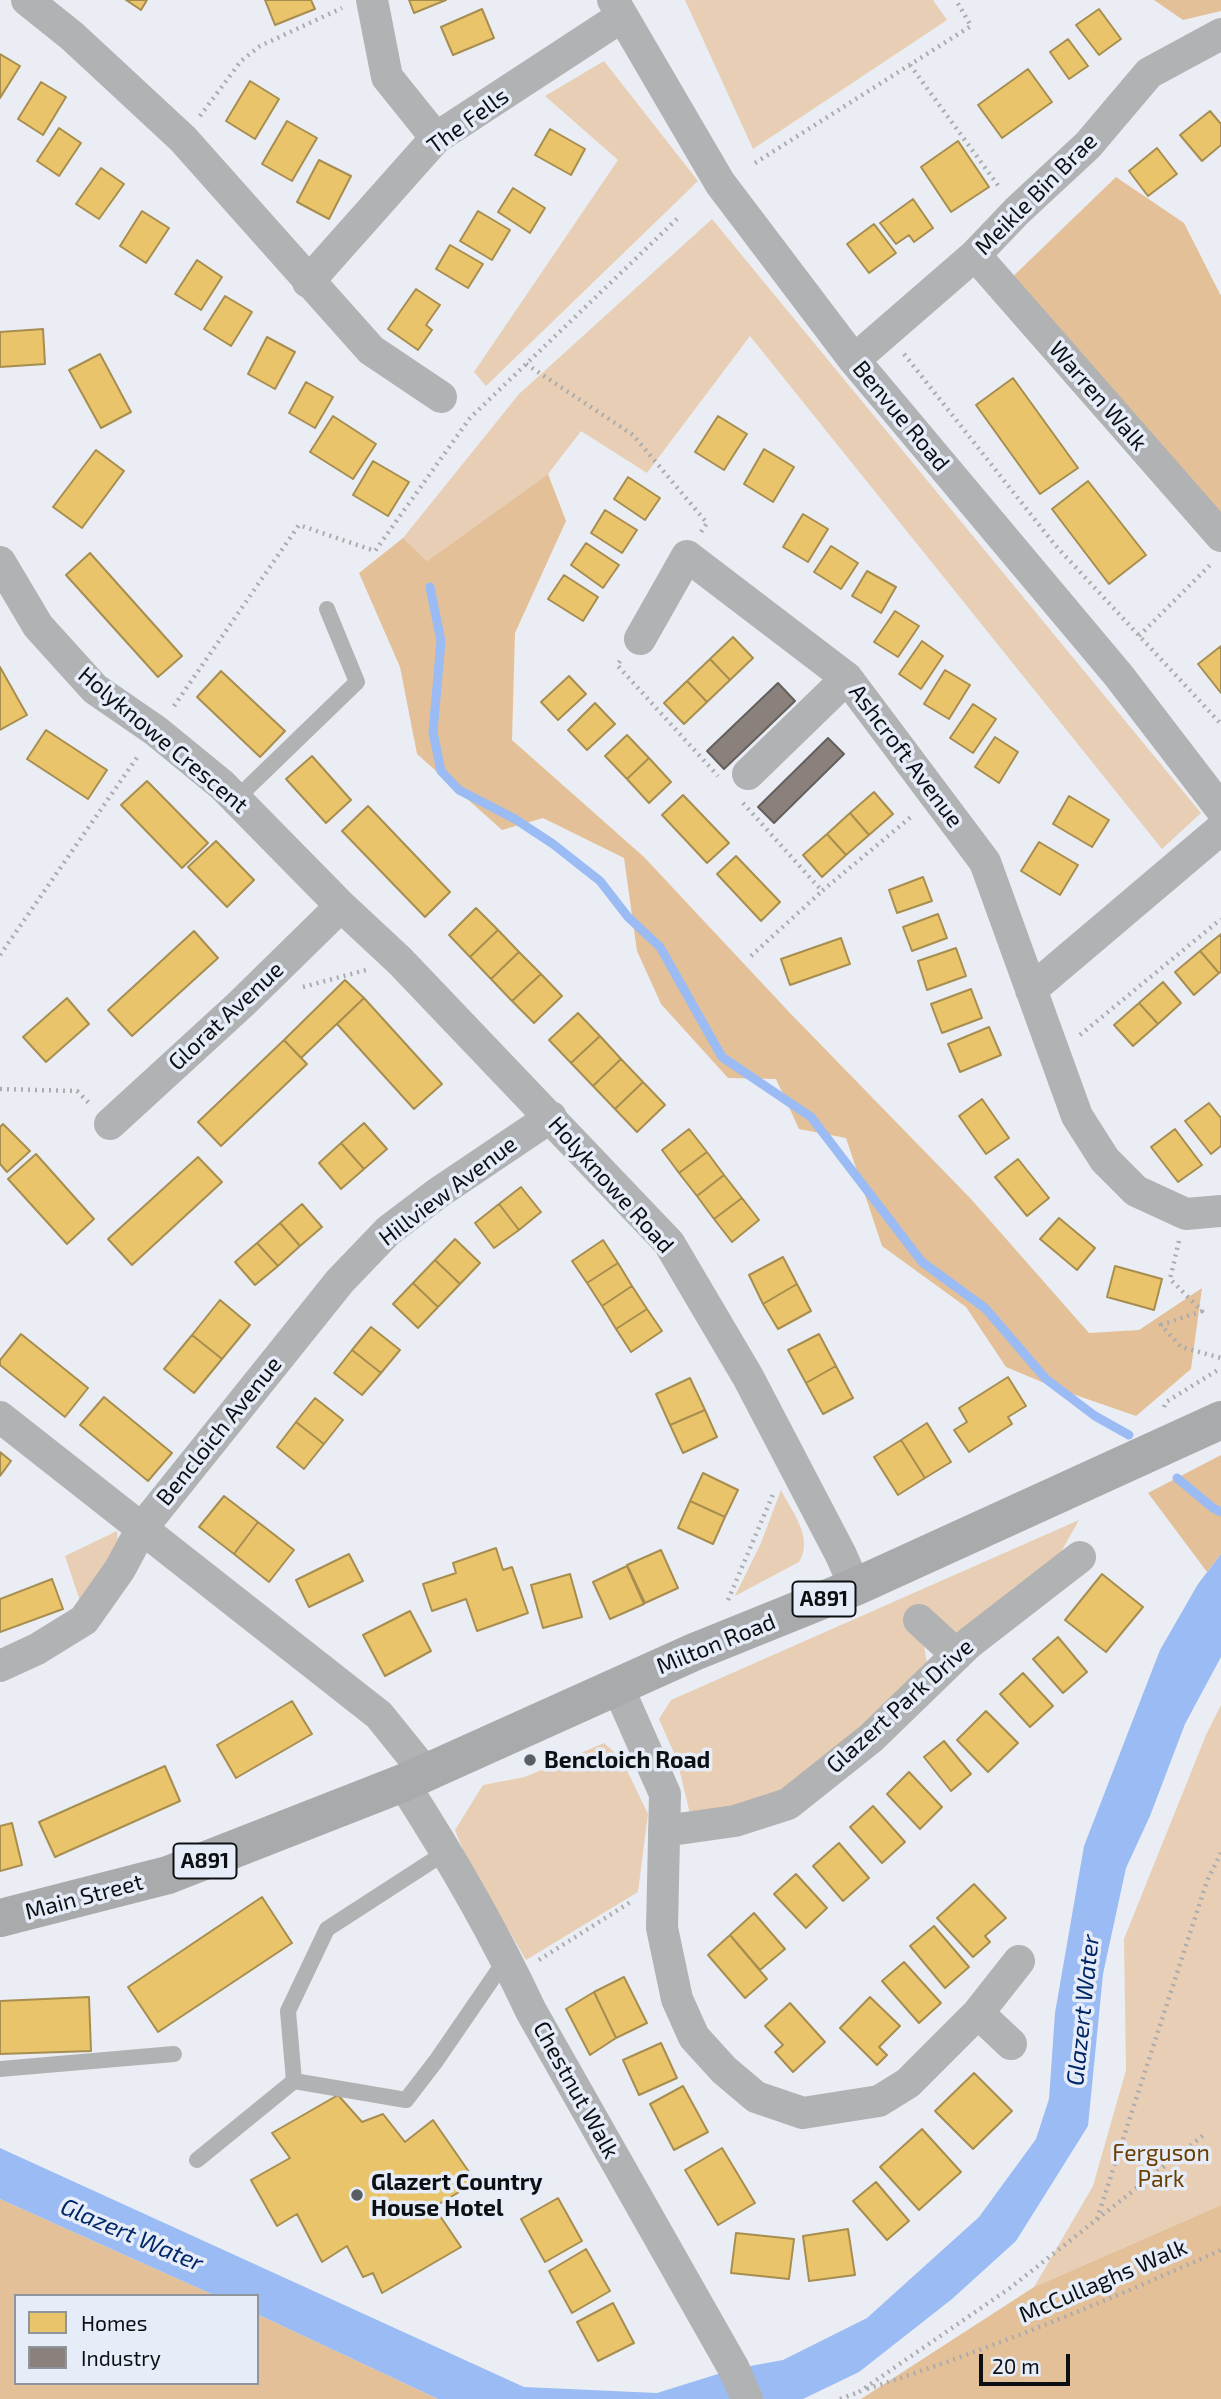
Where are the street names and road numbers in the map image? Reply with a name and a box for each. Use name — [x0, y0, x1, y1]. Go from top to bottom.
street label: The Fells — [422, 82, 514, 160]
street label: Meikle Bin Brae — [969, 127, 1103, 261]
street label: Warren Walk — [1043, 336, 1153, 456]
street label: Benvue Road — [847, 355, 955, 477]
street label: Holyknowe Crescent — [73, 661, 253, 819]
street label: Ashcroft Avenue — [843, 679, 969, 833]
street label: Glorat Avenue — [163, 956, 289, 1076]
street label: Holyknowe Road — [542, 1111, 680, 1259]
street label: Hillview Avenue — [374, 1130, 522, 1252]
street label: Bencloich Avenue — [150, 1351, 288, 1511]
road number: A891 — [792, 1582, 856, 1616]
street label: Milton Road — [652, 1608, 780, 1680]
street label: Glazert Park Drive — [821, 1633, 979, 1779]
road number: A891 — [174, 1843, 236, 1878]
street label: Main Street — [22, 1868, 146, 1926]
street label: Chestnut Walk — [527, 2017, 625, 2163]
street label: McCullaghs Walk — [1015, 2233, 1191, 2329]

